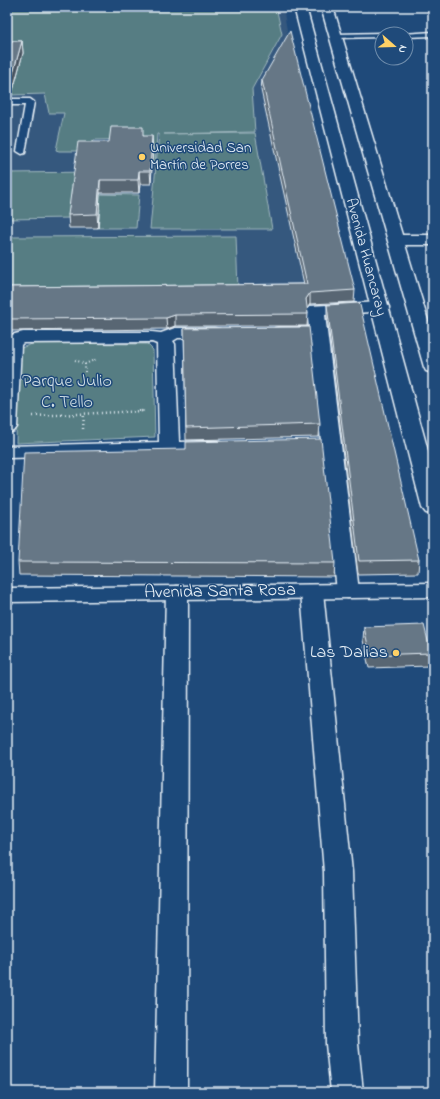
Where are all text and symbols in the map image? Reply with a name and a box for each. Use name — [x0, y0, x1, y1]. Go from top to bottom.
north arrow — [374, 26, 414, 66]
text: N — [394, 43, 411, 55]
place label: Universidad San Martín de Porres — [150, 137, 251, 176]
marker: Universidad San Martín de Porres — [137, 152, 147, 162]
street label: Avenida Huancaray — [339, 196, 392, 319]
park label: Parque Julio C. Tello — [22, 369, 112, 416]
street label: Avenida Santa Rosa — [144, 578, 296, 606]
place label: Las Dalias — [310, 640, 388, 666]
marker: Las Dalias — [391, 648, 401, 658]

